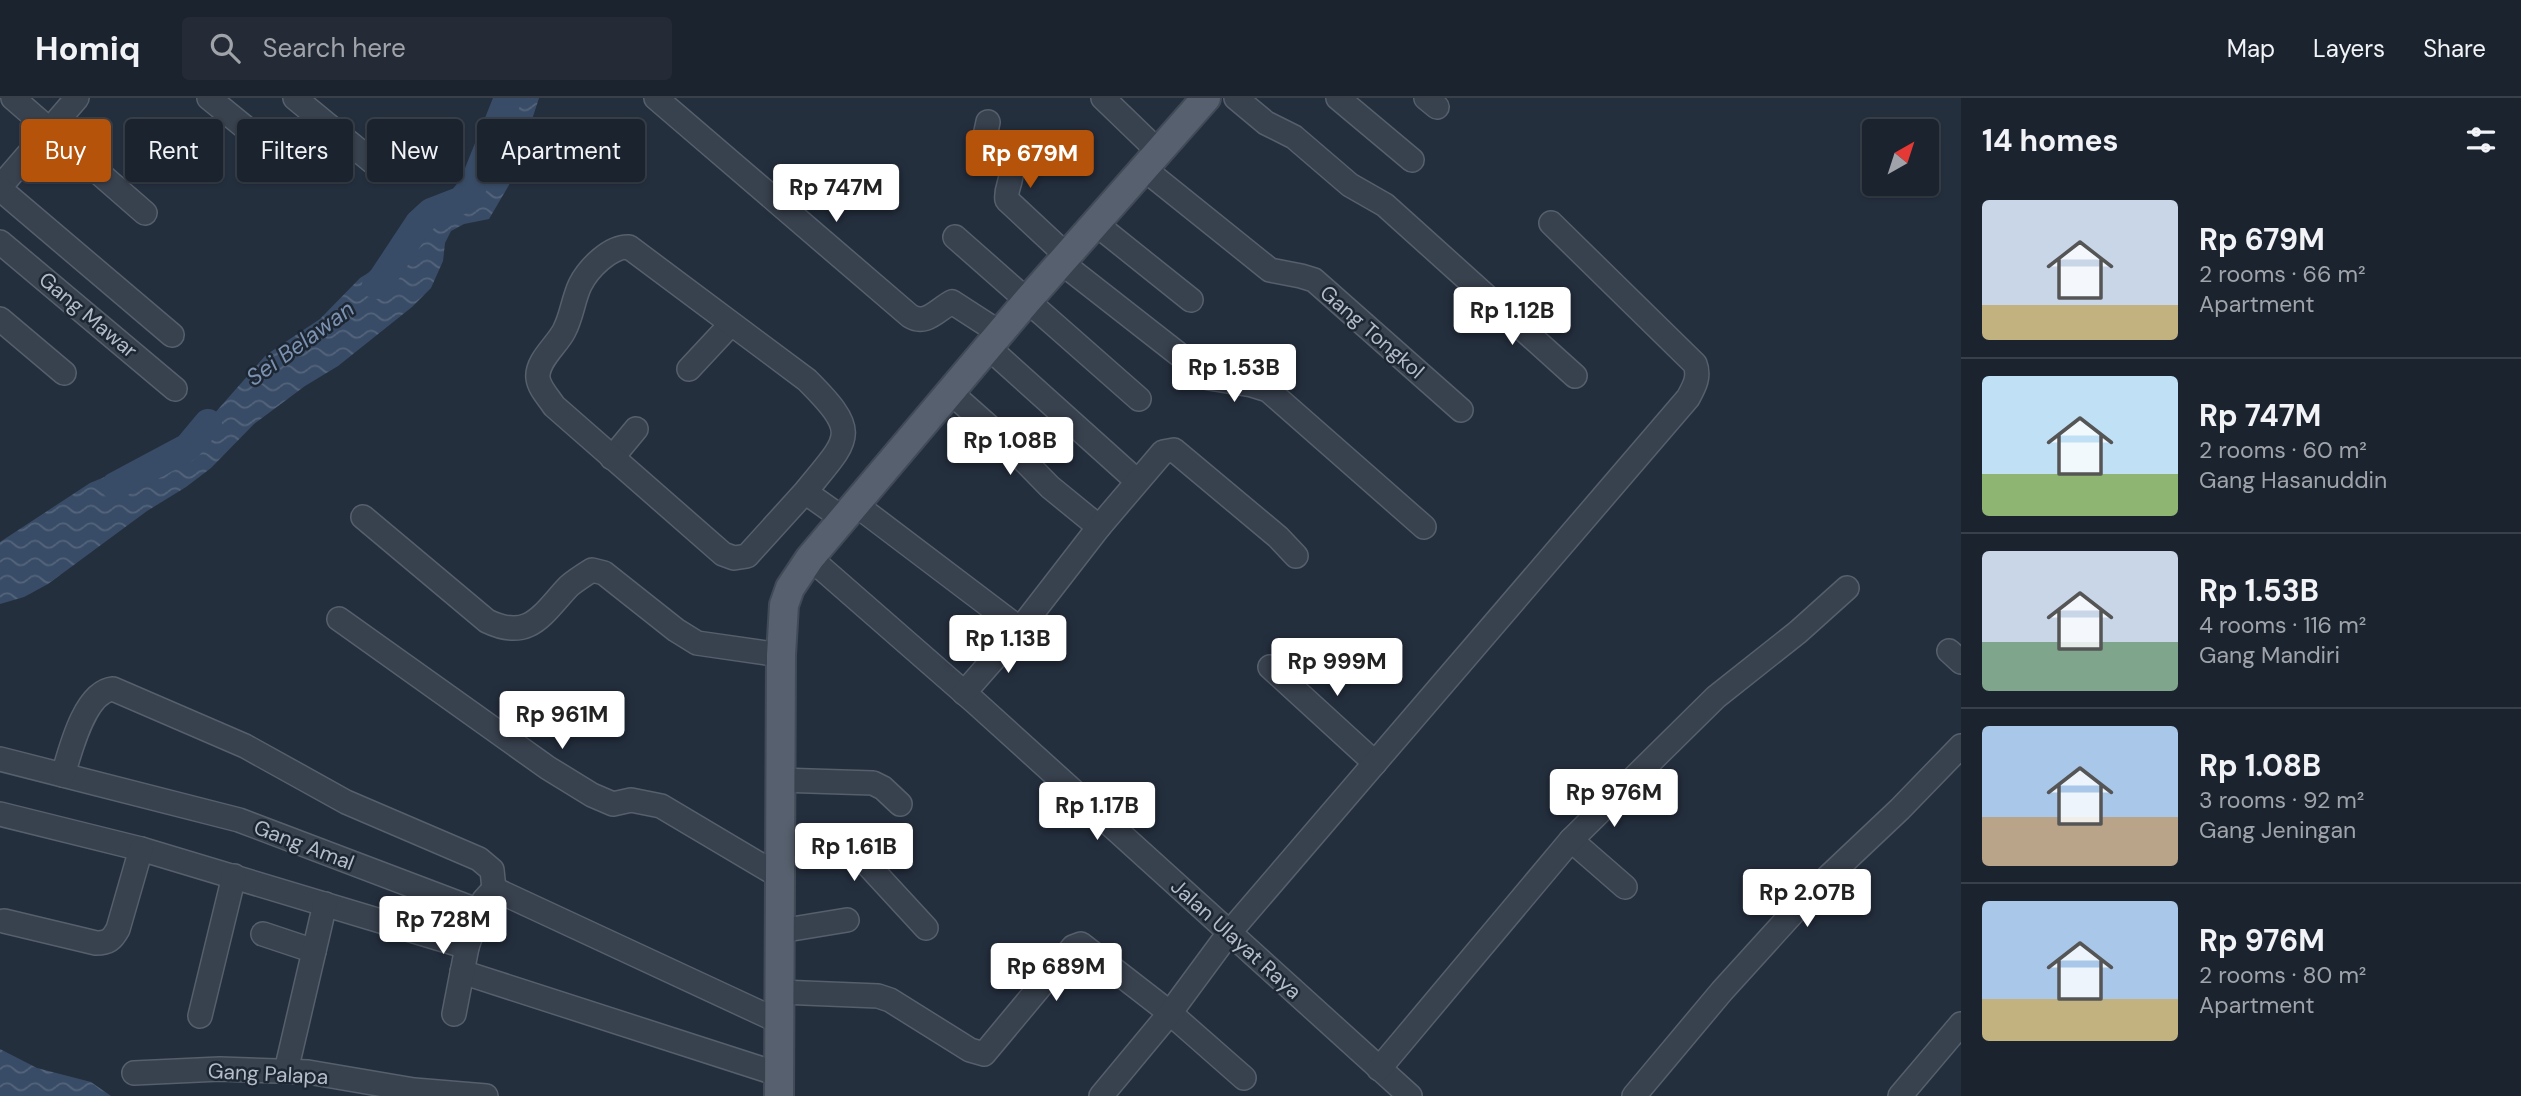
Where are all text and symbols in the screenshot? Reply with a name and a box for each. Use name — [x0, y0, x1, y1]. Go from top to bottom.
search box — [182, 17, 672, 80]
text: Homiq — [35, 27, 140, 70]
icon: search — [206, 29, 244, 67]
text: Search here — [262, 31, 406, 65]
text: Map — [2227, 33, 2275, 64]
text: Layers — [2313, 33, 2385, 64]
text: Share — [2423, 33, 2486, 64]
chip: Buy — [21, 119, 111, 182]
chip: Rent — [125, 119, 223, 182]
chip: Filters — [237, 119, 353, 182]
chip: New — [367, 119, 463, 182]
chip: Apartment — [477, 119, 645, 182]
north arrow — [1862, 119, 1939, 196]
map controls — [1862, 119, 1939, 196]
text: 14 homes — [1982, 121, 2119, 160]
icon: filters — [2462, 121, 2500, 159]
pin: Rp 679M — [965, 130, 1095, 190]
text: Rp 679M — [982, 138, 1078, 168]
pin: Rp 747M — [771, 164, 901, 224]
text: Rp 747M — [789, 172, 883, 202]
text: Rp 679M — [2199, 220, 2325, 259]
icon: home — [2038, 228, 2122, 312]
text: 2 rooms · 66 m² — [2199, 259, 2366, 289]
street label: Gang Mawar — [33, 266, 143, 365]
street label: Gang Tongkol — [1314, 279, 1430, 385]
pin: Rp 1.12B — [1440, 288, 1584, 347]
text: Apartment — [2199, 289, 2314, 319]
water label: Sei Belawan — [240, 294, 360, 392]
text: Rp 1.12B — [1470, 295, 1554, 325]
pin: Rp 1.53B — [1162, 344, 1306, 404]
text: Rp 1.53B — [1188, 352, 1280, 382]
text: Rp 747M — [2199, 396, 2321, 435]
icon: home — [2038, 404, 2122, 488]
pin: Rp 1.08B — [938, 418, 1082, 477]
text: Rp 1.08B — [963, 425, 1057, 455]
text: 2 rooms · 60 m² — [2199, 435, 2367, 465]
text: Gang Hasanuddin — [2199, 465, 2387, 495]
text: Rp 1.53B — [2199, 571, 2319, 610]
icon: home — [2038, 579, 2122, 663]
text: 4 rooms · 116 m² — [2199, 610, 2366, 640]
pin: Rp 1.13B — [936, 616, 1080, 675]
text: Rp 1.13B — [965, 623, 1051, 653]
pin: Rp 999M — [1272, 638, 1402, 698]
text: Gang Mandiri — [2199, 640, 2340, 670]
text: Rp 999M — [1287, 646, 1387, 676]
pin: Rp 961M — [497, 692, 627, 751]
text: Rp 961M — [516, 699, 608, 729]
text: Rp 1.08B — [2199, 746, 2321, 785]
icon: home — [2038, 754, 2122, 838]
pin: Rp 976M — [1549, 770, 1679, 829]
text: Rp 976M — [1566, 777, 1662, 807]
pin: Rp 1.17B — [1025, 782, 1169, 842]
text: 3 rooms · 92 m² — [2199, 785, 2364, 815]
text: Rp 1.17B — [1055, 790, 1139, 820]
street label: Gang Amal — [250, 813, 358, 877]
text: Gang Jeningan — [2199, 815, 2356, 845]
pin: Rp 1.61B — [782, 824, 926, 883]
text: Rp 1.61B — [811, 831, 897, 861]
pin: Rp 2.07B — [1735, 870, 1879, 929]
street label: Jalan Ulayat Raya — [1165, 873, 1307, 1005]
text: Rp 2.07B — [1759, 877, 1855, 907]
pin: Rp 728M — [378, 896, 508, 956]
text: Rp 728M — [395, 904, 491, 934]
text: Rp 976M — [2199, 921, 2325, 960]
icon: home — [2038, 929, 2122, 1013]
pin: Rp 689M — [991, 944, 1121, 1003]
text: Rp 689M — [1007, 951, 1105, 981]
text: 2 rooms · 80 m² — [2199, 960, 2366, 990]
text: Apartment — [2199, 990, 2314, 1020]
street label: Gang Palapa — [207, 1057, 329, 1091]

